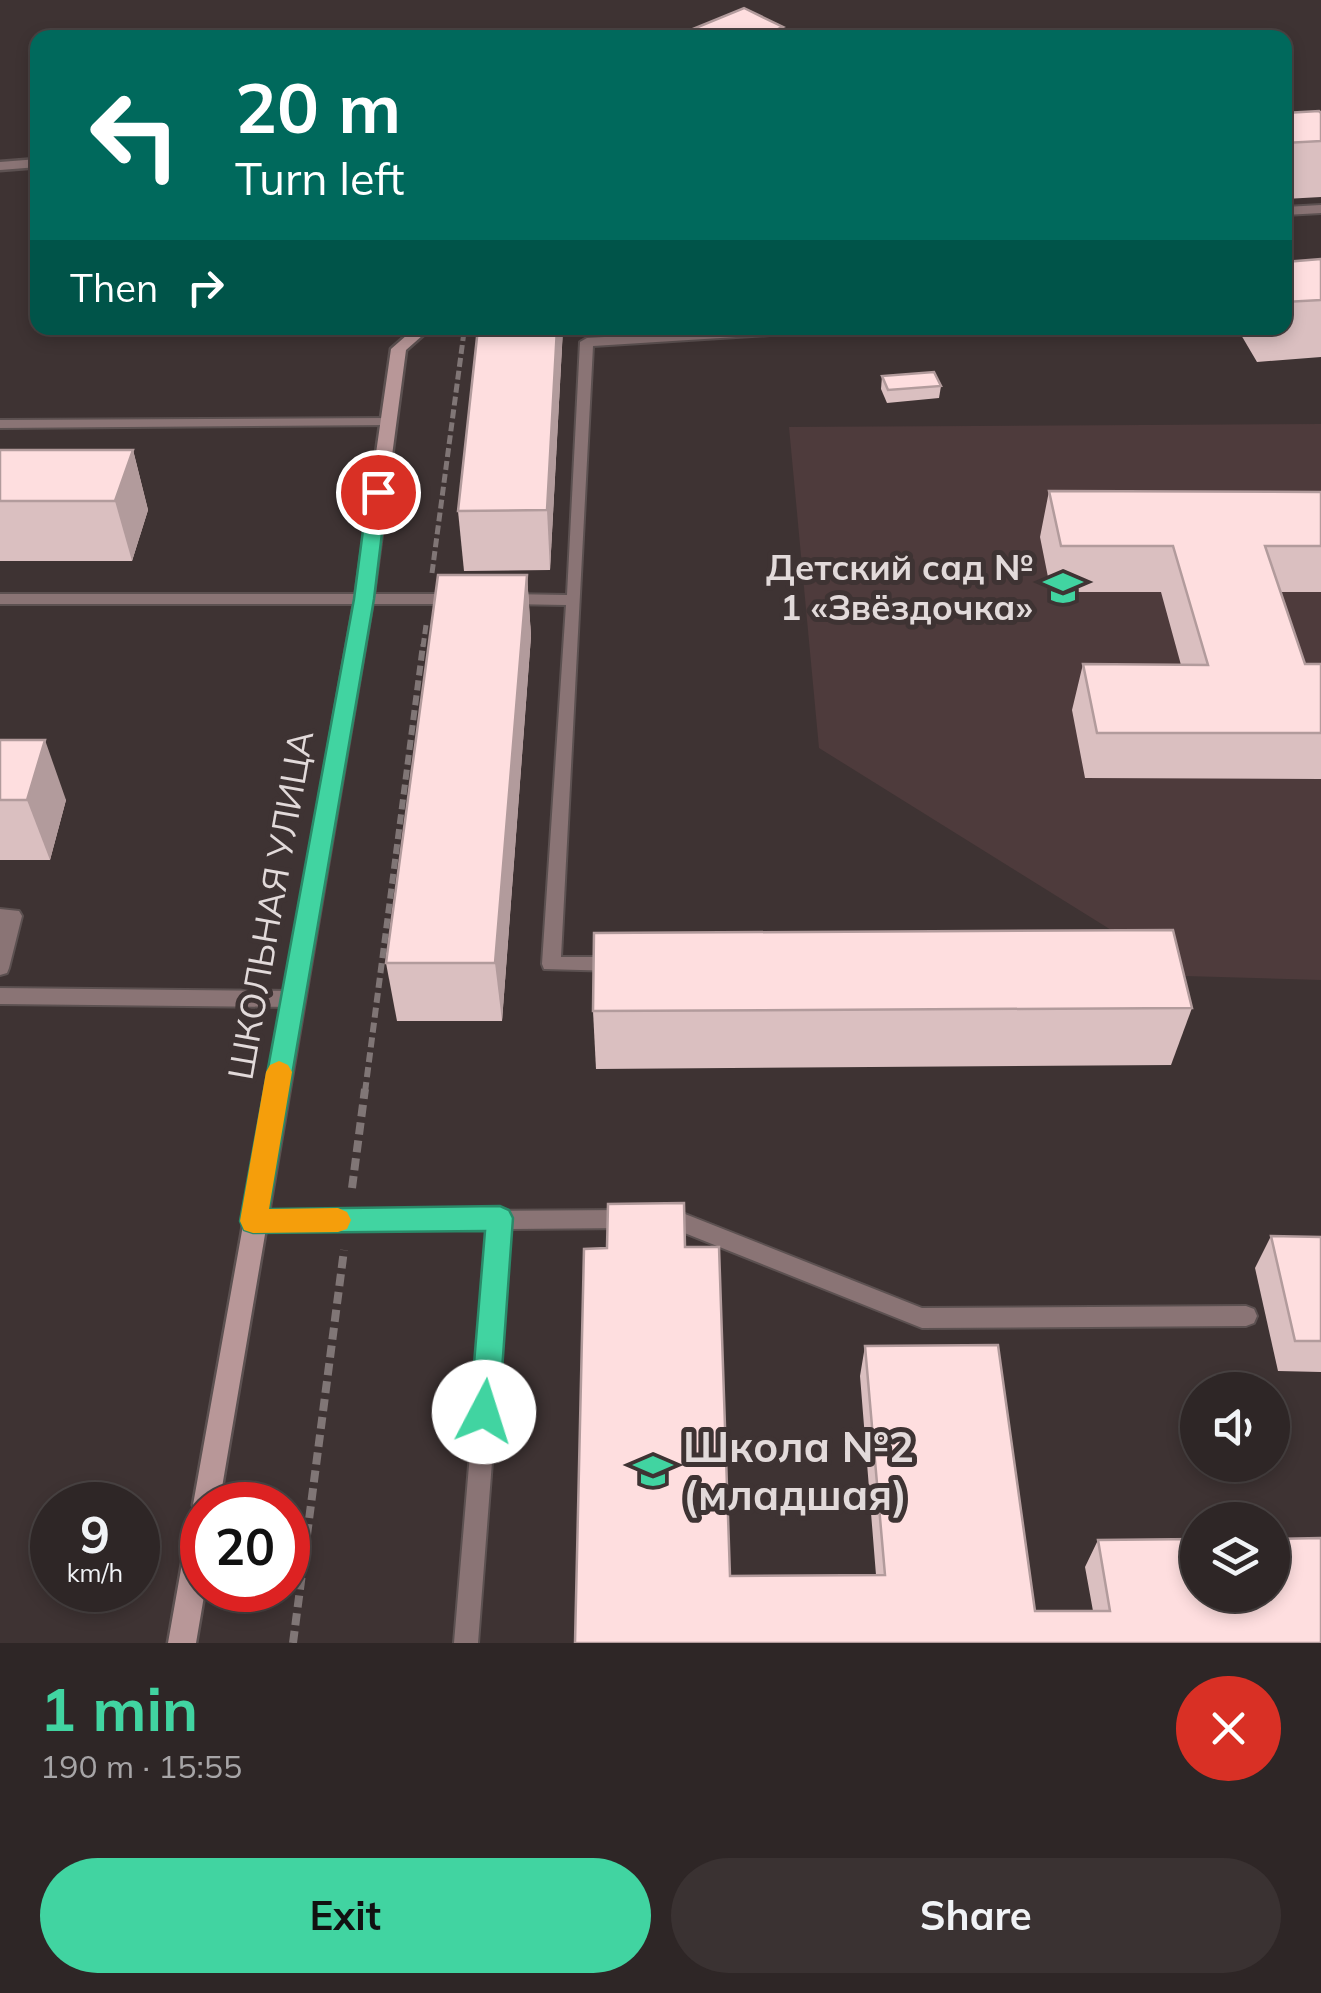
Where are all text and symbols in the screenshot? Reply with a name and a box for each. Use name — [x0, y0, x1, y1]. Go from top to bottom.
text: 20 m — [235, 63, 401, 151]
icon: left — [70, 70, 200, 200]
text: Turn left — [235, 150, 404, 206]
icon: right — [178, 260, 233, 315]
text: Then — [70, 264, 158, 312]
pin — [336, 450, 421, 535]
icon: arrive — [351, 465, 406, 520]
place label: Детский сад № 1 «Звёздочка» — [766, 545, 1033, 629]
school or university icon: Детский сад № 1 «Звёздочка» — [1042, 567, 1084, 609]
street label: ШКОЛЬНАЯ УЛИЦА — [218, 727, 322, 1083]
position arrow — [432, 1360, 536, 1464]
map controls — [1180, 1372, 1290, 1612]
button: sound — [1180, 1372, 1290, 1482]
place label: Школа №2 (младшая) — [683, 1420, 914, 1521]
school or university icon: Школа №2 (младшая) — [632, 1450, 674, 1492]
speed limit sign: 20 — [180, 1482, 310, 1612]
button: layers — [1180, 1502, 1290, 1612]
text: 9 — [80, 1503, 110, 1566]
text: km/h — [67, 1557, 123, 1588]
text: 1 min — [40, 1671, 198, 1746]
button: close — [1176, 1676, 1281, 1781]
text: 190 m · 15:55 — [40, 1746, 242, 1786]
button: Exit — [40, 1858, 651, 1973]
button: Share — [671, 1858, 1281, 1973]

